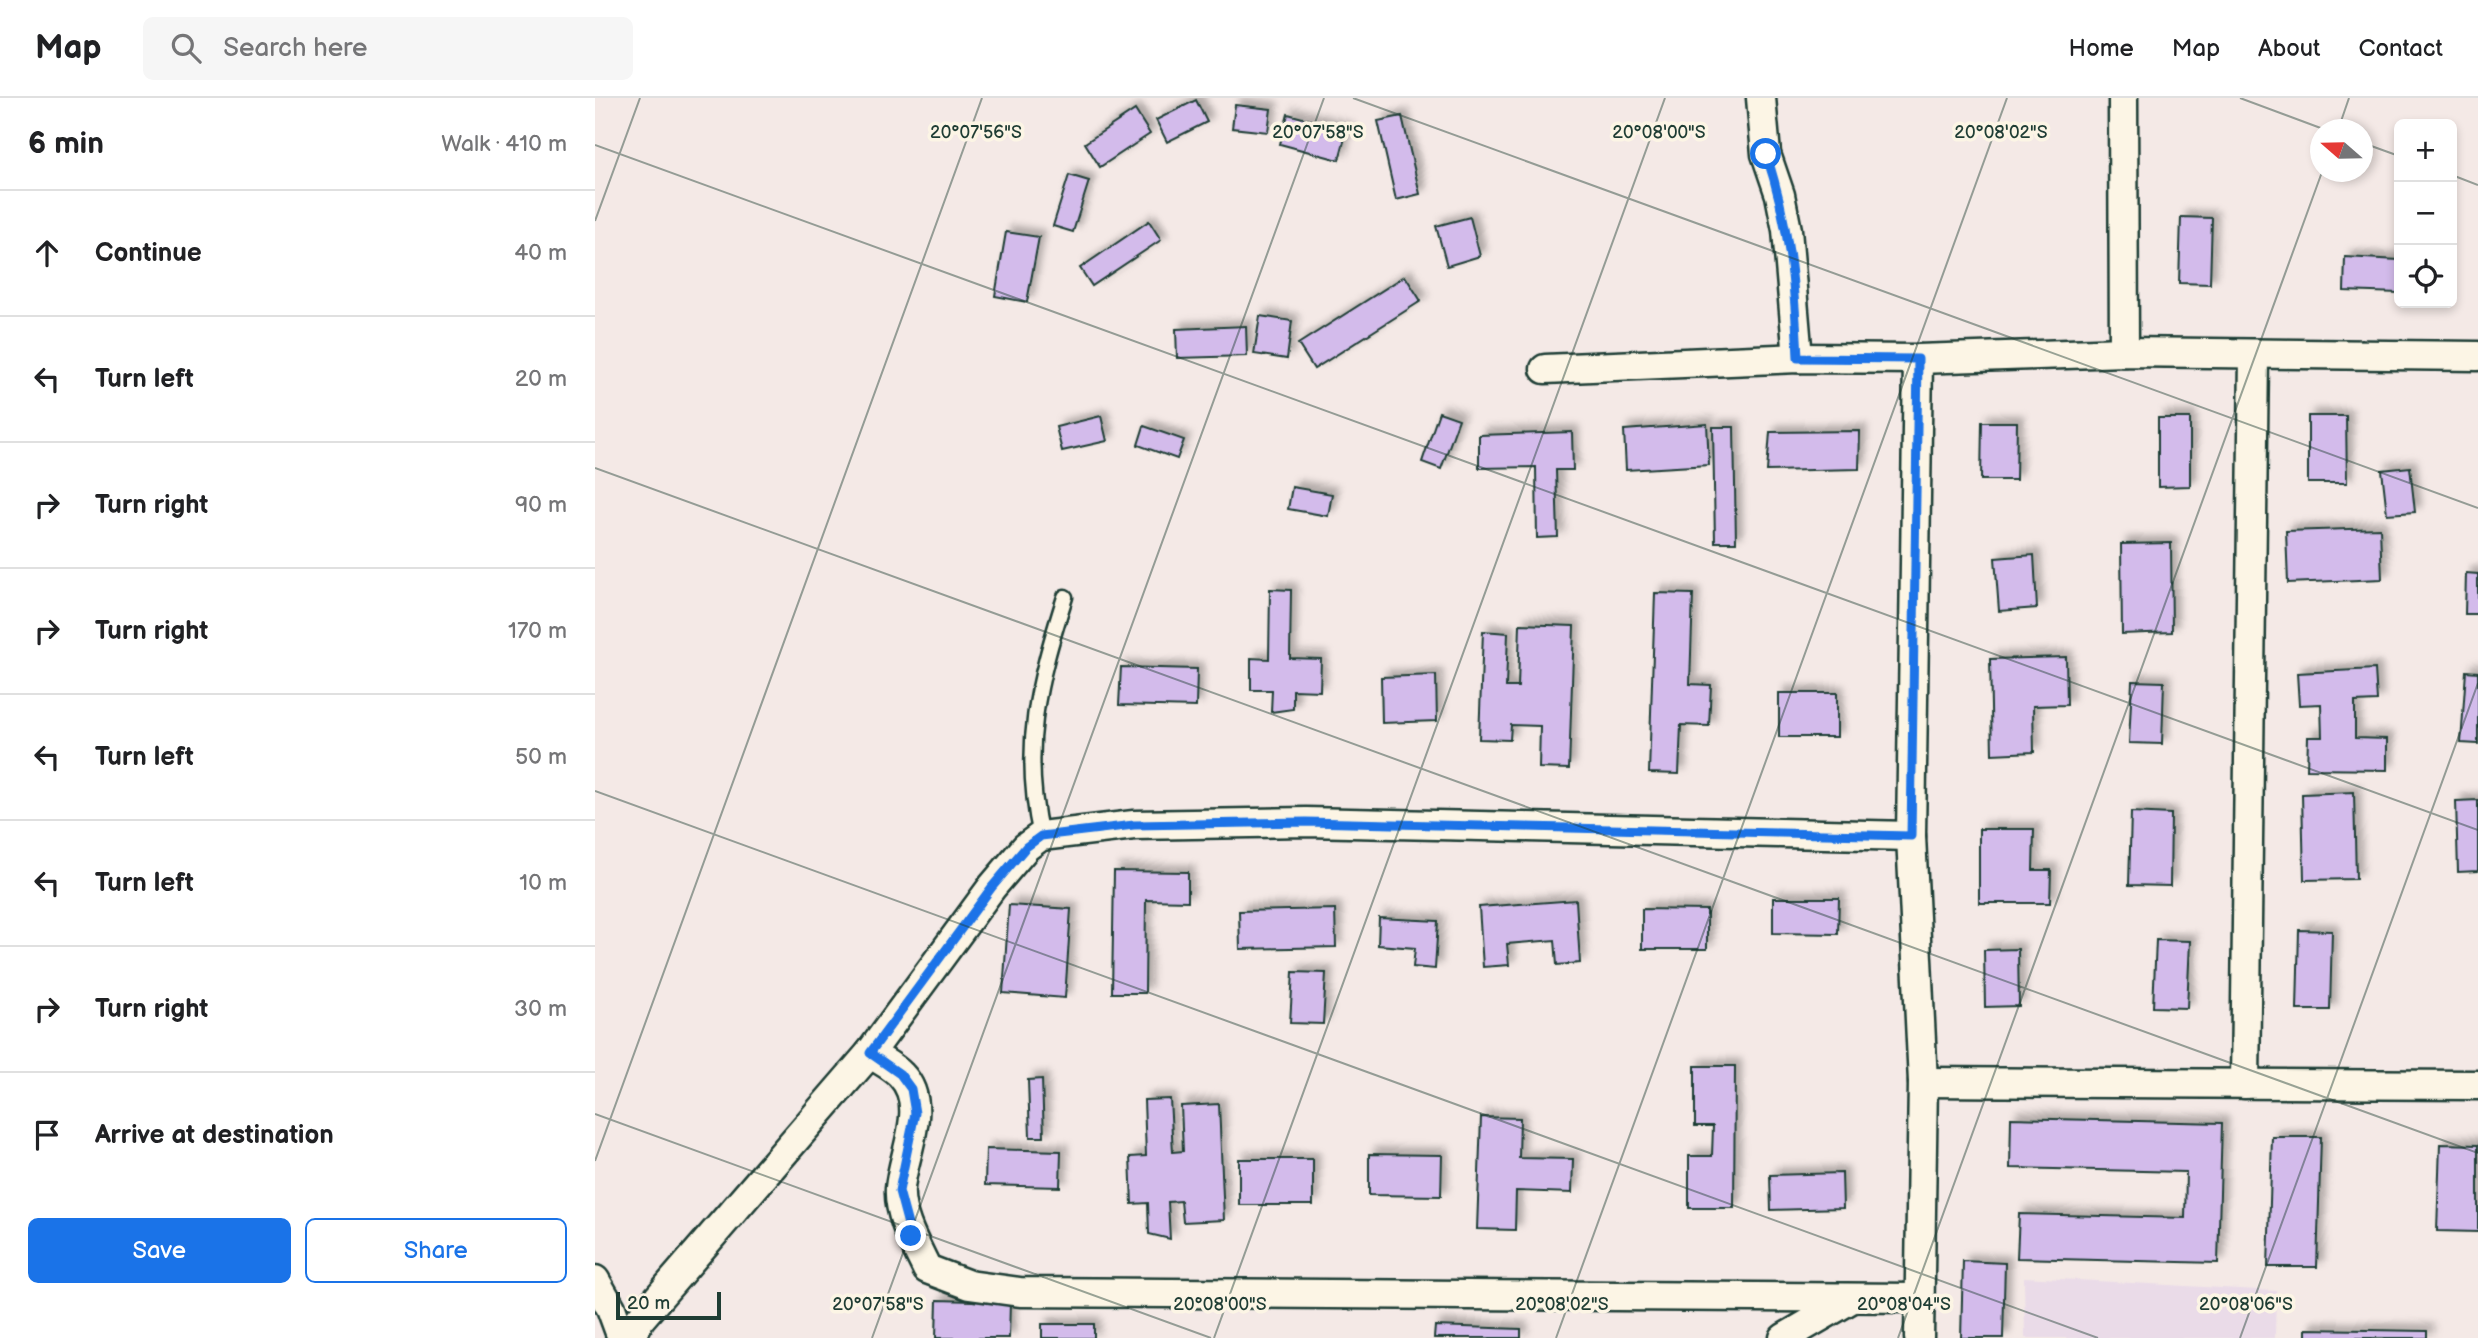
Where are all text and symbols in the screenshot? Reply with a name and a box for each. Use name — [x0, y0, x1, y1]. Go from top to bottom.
search box — [143, 17, 633, 80]
text: Map — [35, 28, 101, 68]
icon: search — [167, 29, 205, 67]
text: Search here — [223, 33, 367, 64]
text: Home — [2069, 34, 2134, 63]
text: Map — [2172, 34, 2220, 63]
text: About — [2258, 34, 2320, 63]
text: Contact — [2358, 34, 2443, 63]
north arrow — [2310, 119, 2373, 182]
map controls — [2394, 119, 2457, 308]
button: + — [2394, 119, 2457, 182]
text: 20°07'56"S — [930, 122, 1022, 143]
text: 20°07'58"S — [1272, 122, 1364, 143]
text: 20°08'00"S — [1612, 122, 1706, 143]
text: 20°08'02"S — [1954, 122, 2048, 143]
text: 6 min — [28, 126, 104, 162]
text: Walk · 410 m — [441, 130, 567, 158]
route start — [1750, 138, 1781, 169]
button: − — [2394, 182, 2457, 245]
icon: ahead — [28, 234, 66, 272]
text: Continue — [95, 238, 202, 269]
text: 40 m — [514, 239, 567, 267]
button: locate — [2394, 245, 2457, 308]
icon: left — [28, 360, 66, 398]
text: Turn left — [95, 364, 194, 395]
text: 20 m — [515, 365, 567, 393]
icon: right — [28, 486, 66, 524]
text: Turn right — [95, 490, 208, 521]
text: 90 m — [515, 491, 567, 519]
icon: right — [28, 612, 66, 650]
text: Turn right — [95, 616, 208, 647]
text: 170 m — [508, 617, 567, 645]
icon: left — [28, 738, 66, 776]
text: Turn left — [95, 742, 194, 773]
text: 50 m — [515, 743, 567, 771]
icon: left — [28, 864, 66, 902]
text: Turn left — [95, 868, 194, 899]
text: 10 m — [519, 869, 567, 897]
icon: right — [28, 990, 66, 1028]
text: Turn right — [95, 994, 208, 1025]
text: 30 m — [514, 995, 567, 1023]
icon: arrive — [28, 1116, 66, 1154]
text: Arrive at destination — [95, 1120, 334, 1151]
button: Save — [28, 1218, 291, 1283]
button: Share — [305, 1218, 567, 1283]
route end — [895, 1220, 926, 1251]
scale bar — [616, 1289, 721, 1321]
text: 20 m — [627, 1292, 670, 1315]
text: 20°07'58"S — [832, 1294, 924, 1315]
text: 20°08'00"S — [1173, 1294, 1267, 1315]
text: 20°08'02"S — [1515, 1294, 1609, 1315]
text: 20°08'04"S — [1857, 1294, 1951, 1315]
text: 20°08'06"S — [2199, 1294, 2293, 1315]

